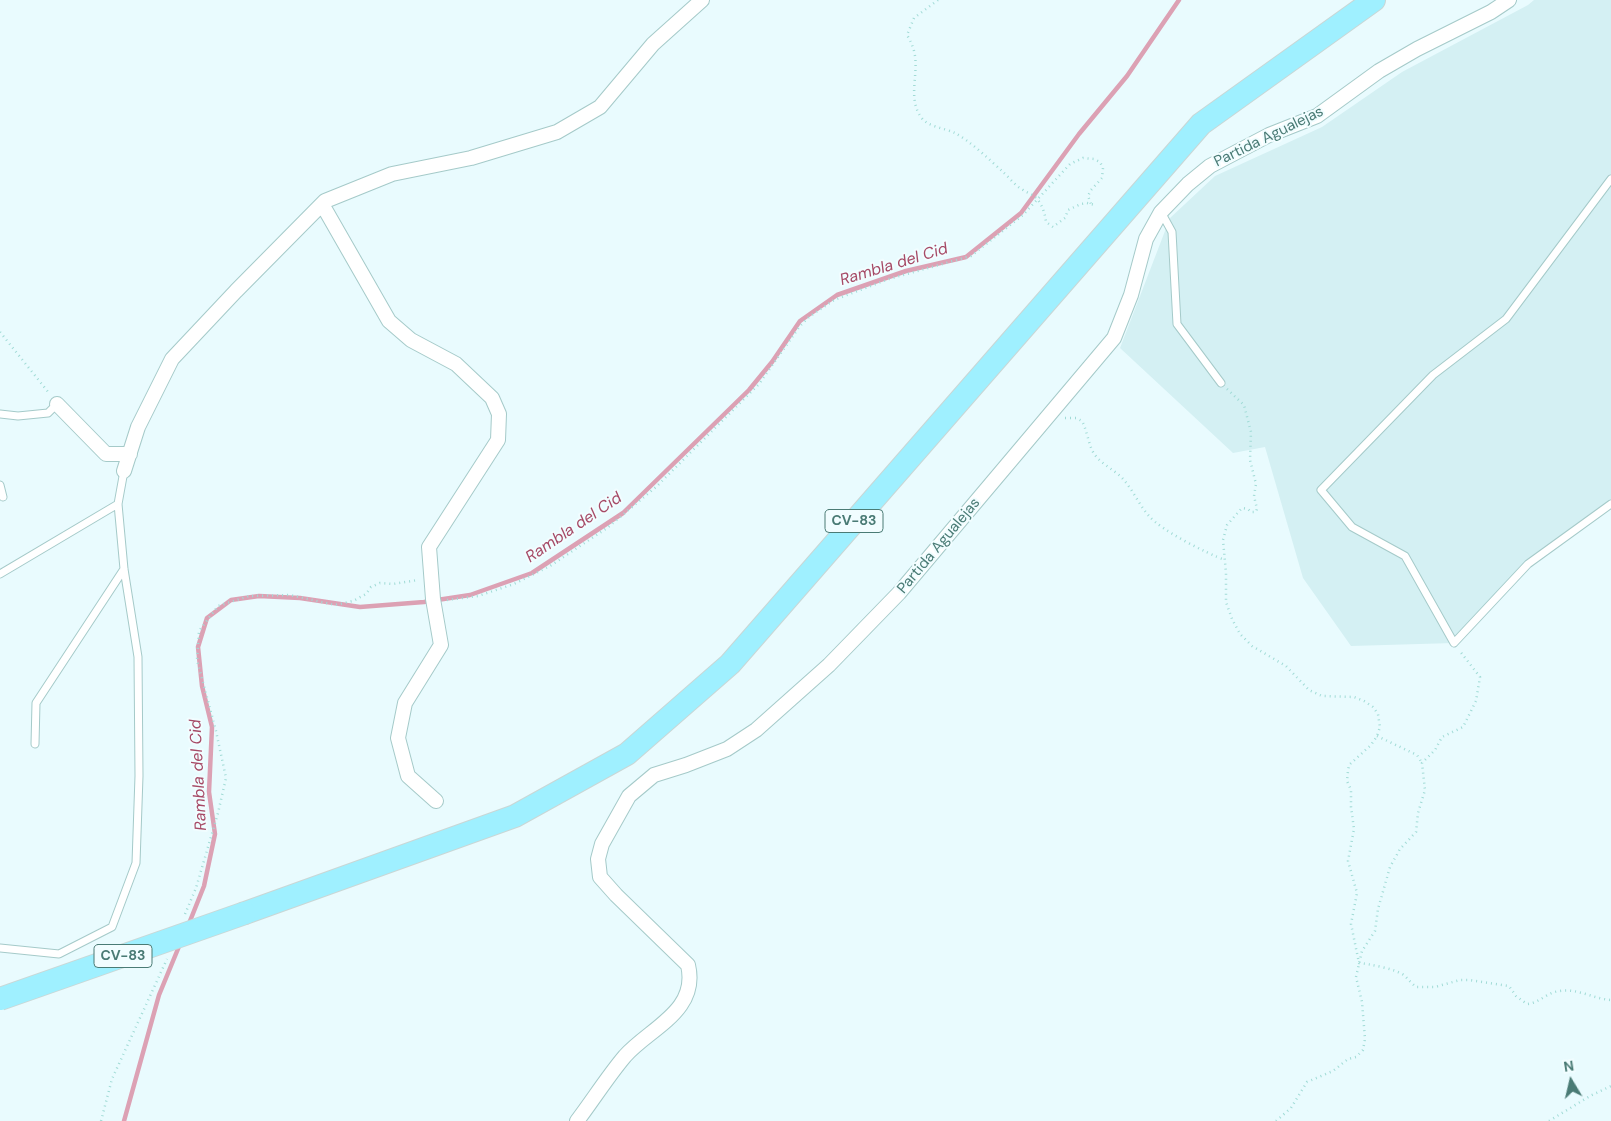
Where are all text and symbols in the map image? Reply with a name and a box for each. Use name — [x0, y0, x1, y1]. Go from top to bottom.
street label: Partida Agualejas — [1211, 103, 1327, 171]
water label: Rambla del Cid — [838, 239, 950, 291]
water label: Rambla del Cid — [522, 489, 626, 567]
street label: Partida Agualejas — [894, 494, 984, 598]
road number: CV-83 — [825, 510, 883, 532]
water label: Rambla del Cid — [186, 719, 212, 831]
road number: CV-83 — [94, 944, 152, 968]
north arrow — [1546, 1056, 1596, 1106]
text: N — [1562, 1056, 1575, 1076]

